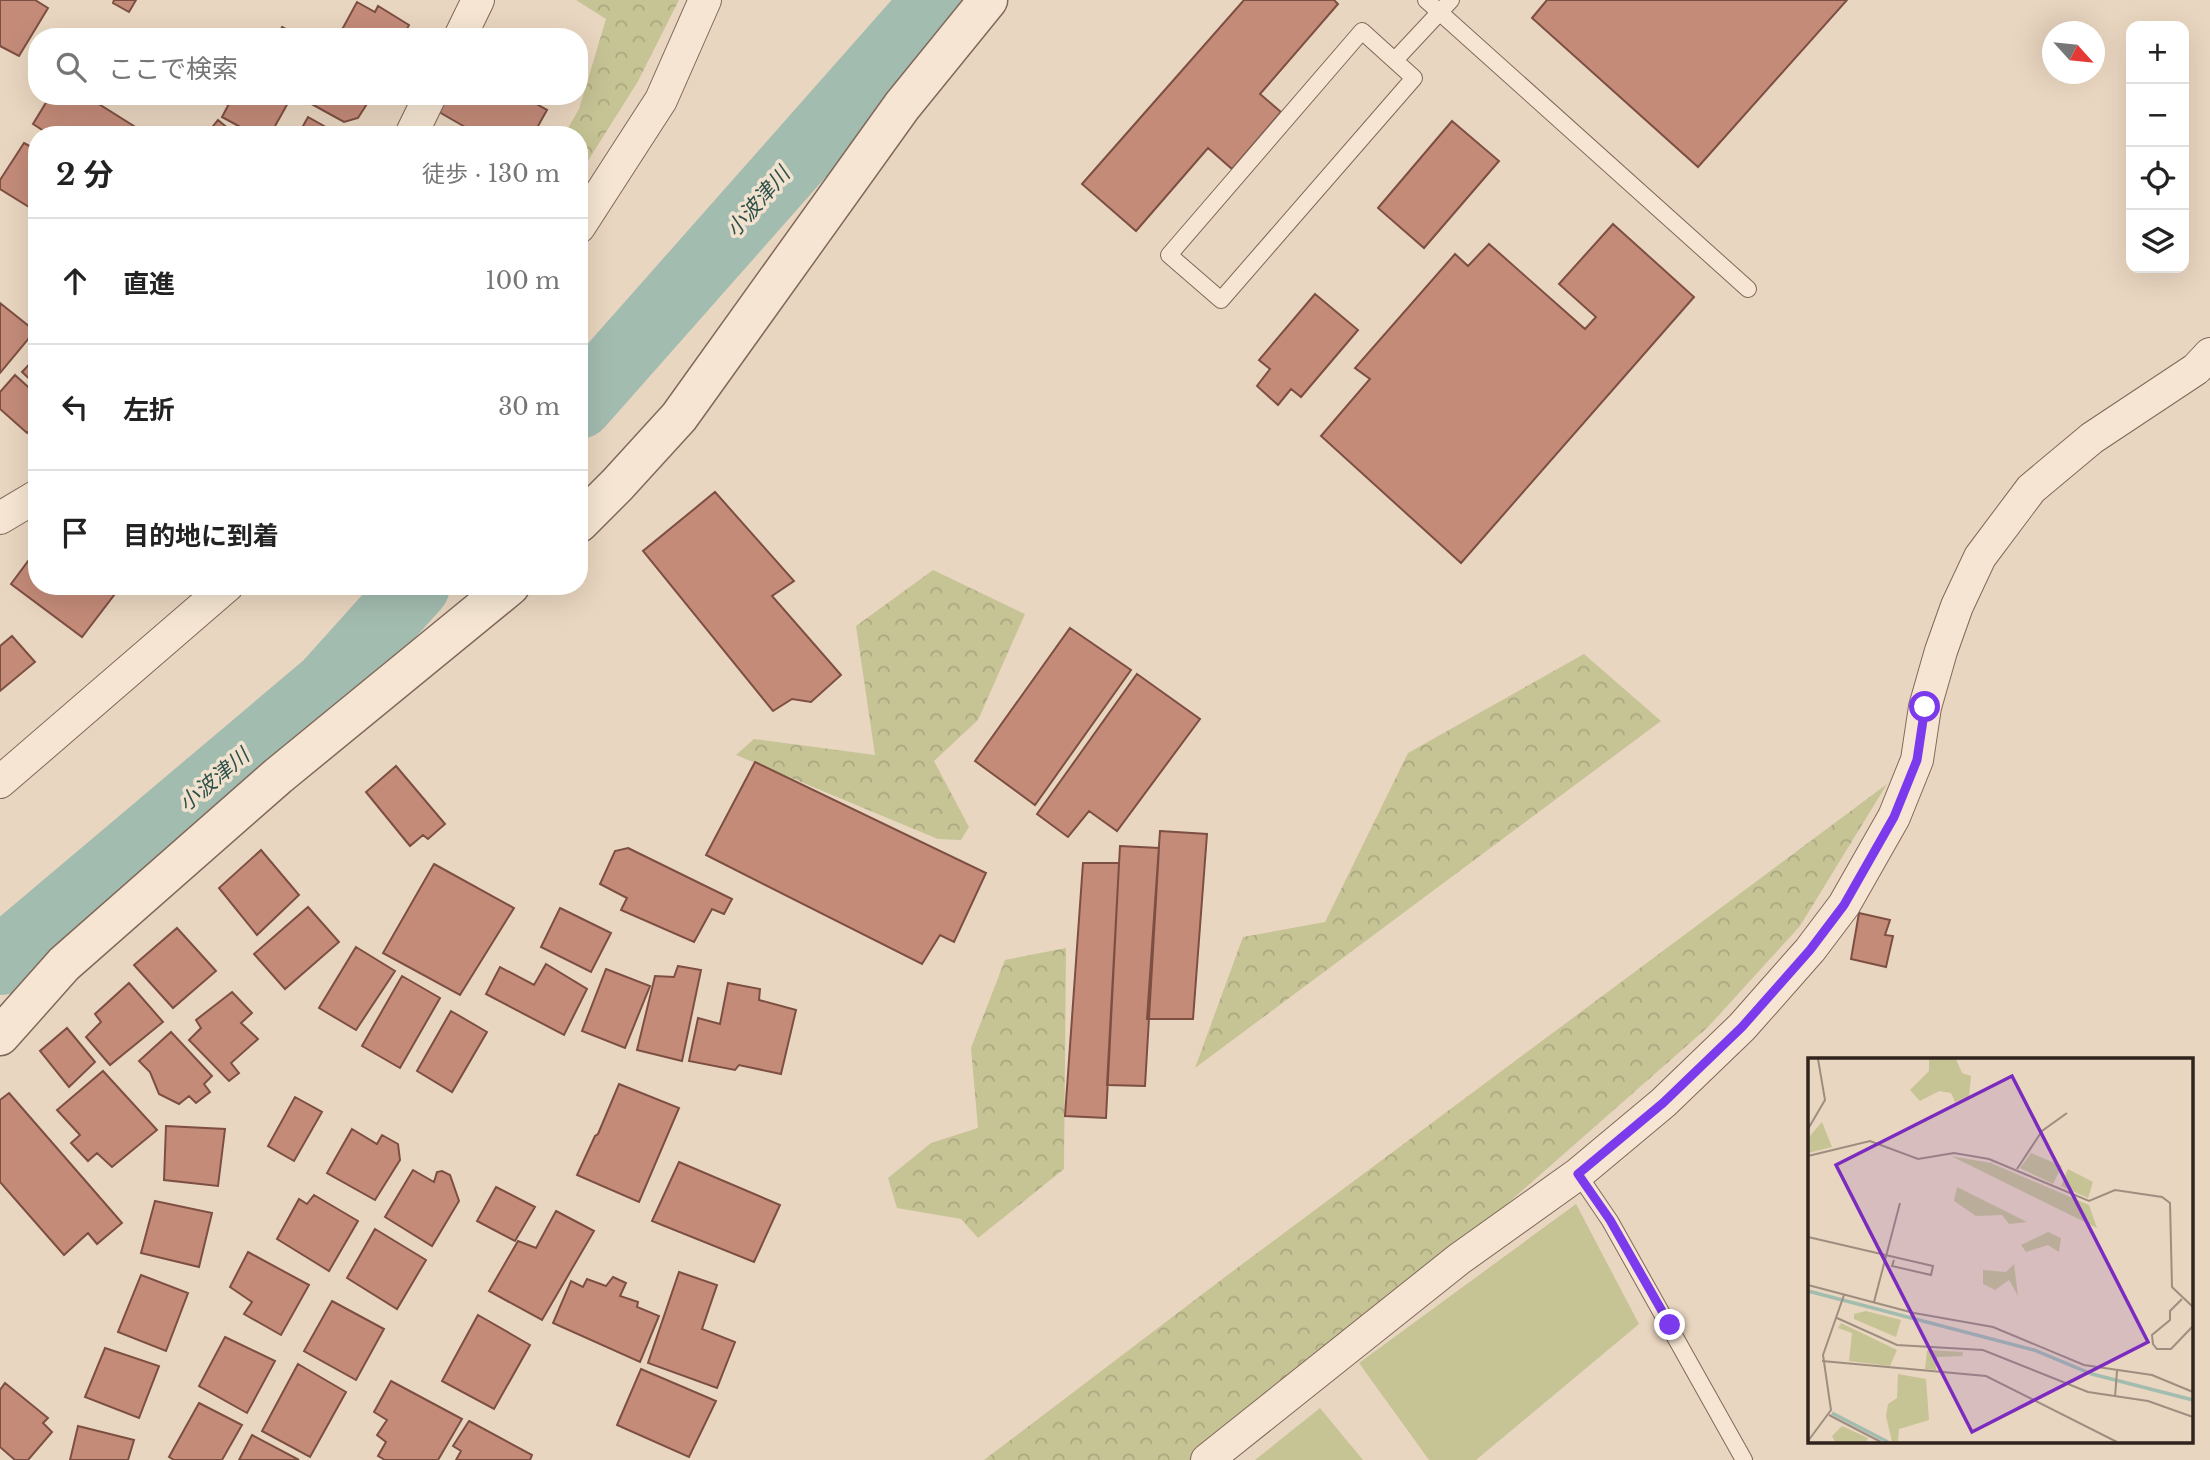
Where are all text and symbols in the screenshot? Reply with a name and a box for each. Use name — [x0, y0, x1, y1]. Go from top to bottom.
north arrow — [2042, 21, 2105, 84]
map controls — [2126, 21, 2189, 273]
button: + — [2126, 21, 2189, 84]
search box — [28, 28, 588, 105]
icon: search — [52, 48, 90, 86]
text: ここで検索 — [108, 53, 238, 85]
button: − — [2126, 84, 2189, 147]
button: locate — [2126, 147, 2189, 210]
text: 2 分 — [56, 156, 114, 193]
text: 徒歩 · 130 m — [422, 160, 560, 188]
water label: 小波津川 — [721, 160, 797, 242]
button: layers — [2126, 210, 2189, 273]
icon: ahead — [56, 262, 94, 300]
text: 100 m — [486, 267, 560, 295]
text: 直進 — [123, 268, 175, 300]
icon: left — [56, 388, 94, 426]
text: 30 m — [498, 393, 560, 421]
text: 左折 — [123, 394, 175, 426]
icon: arrive — [56, 514, 94, 552]
text: 目的地に到着 — [123, 520, 279, 552]
route start — [1909, 691, 1940, 722]
water label: 小波津川 — [173, 742, 256, 817]
inset map — [1808, 1058, 2192, 1442]
route end — [1654, 1309, 1685, 1340]

